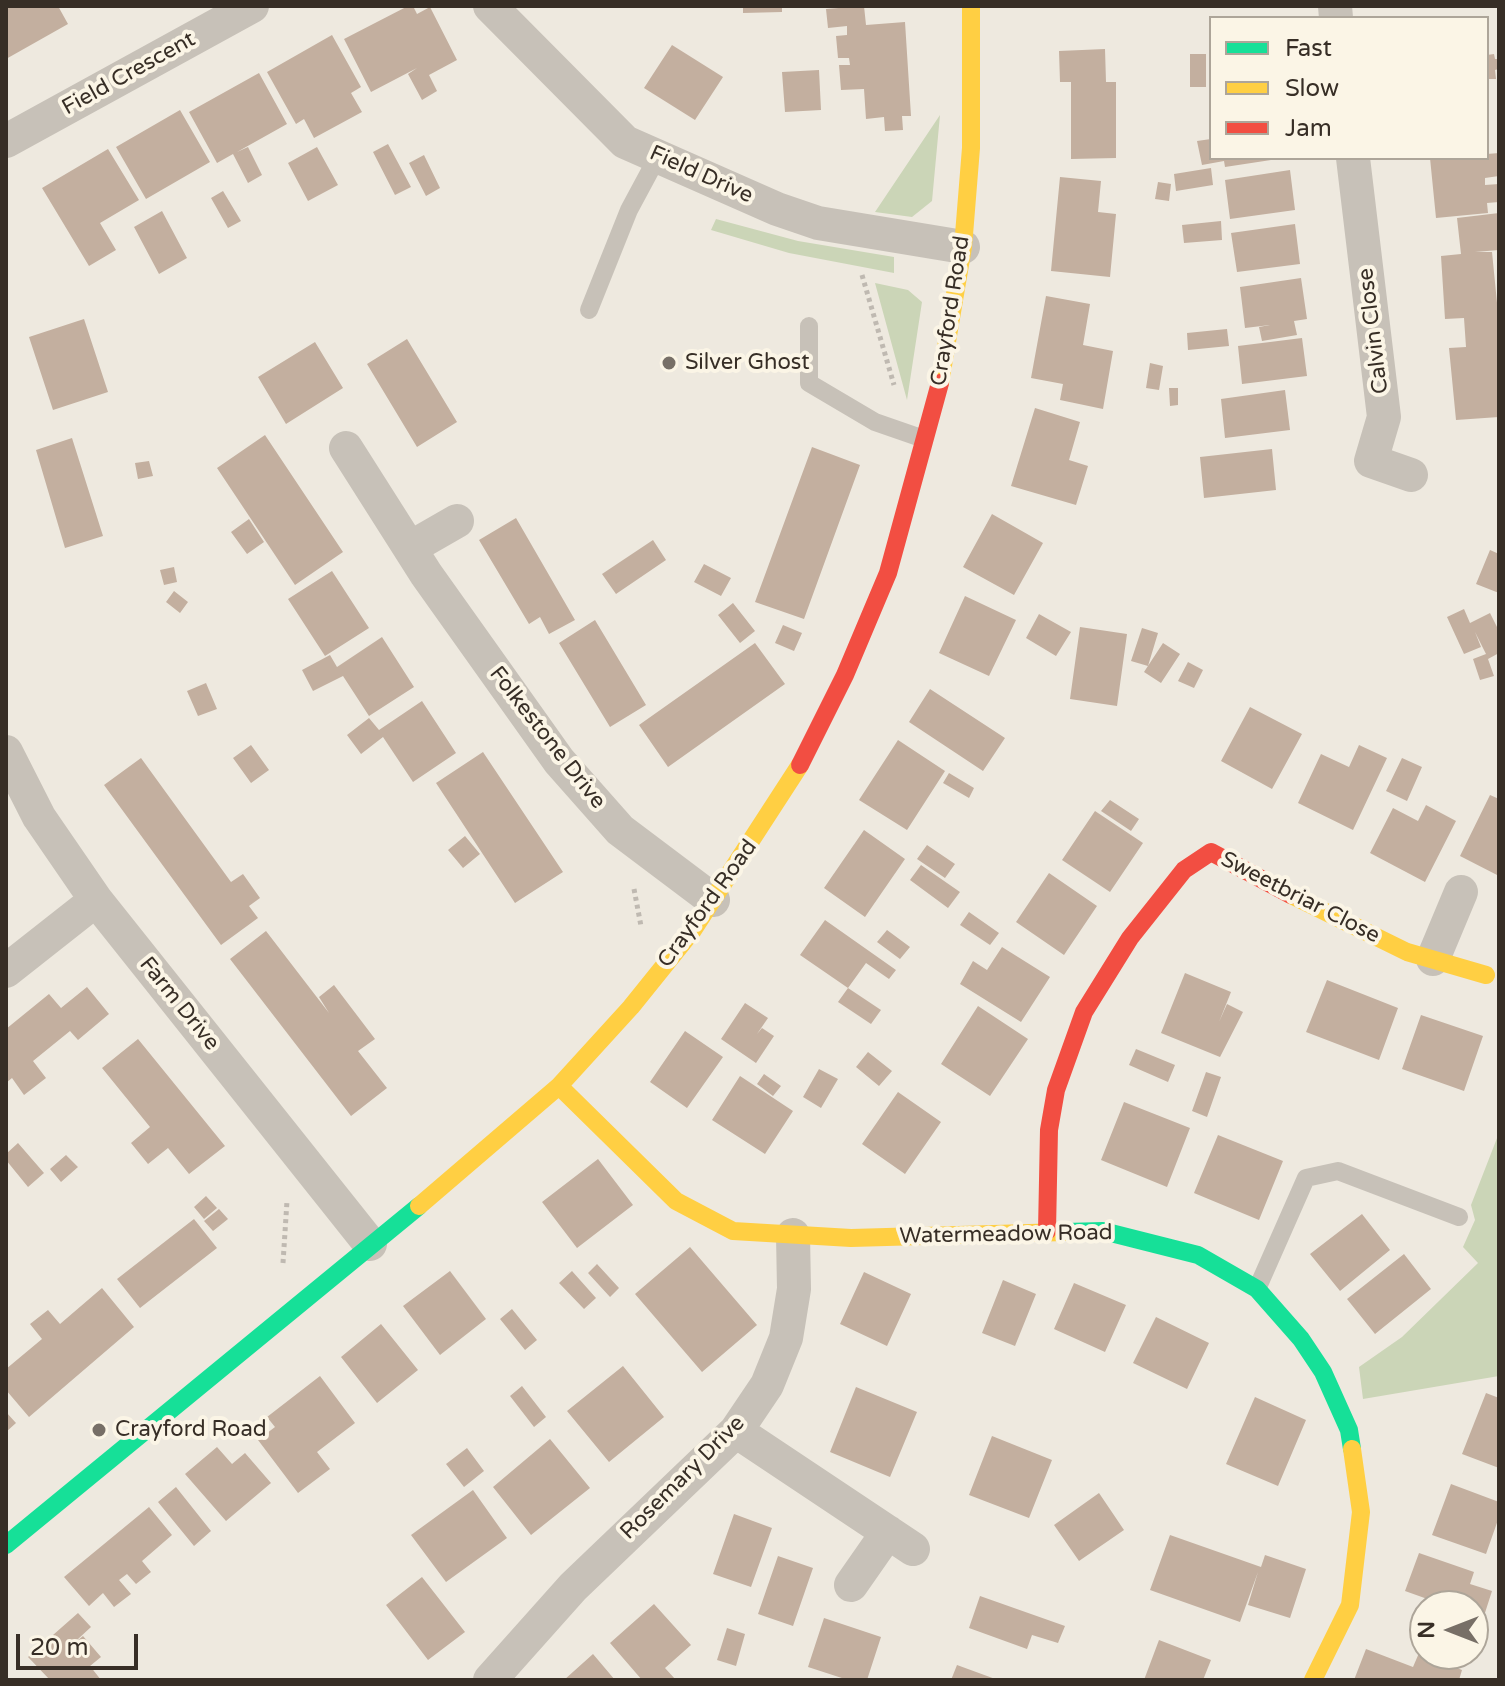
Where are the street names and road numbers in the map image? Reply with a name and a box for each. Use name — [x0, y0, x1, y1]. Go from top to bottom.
street label: Field Crescent — [58, 27, 200, 121]
street label: Field Drive — [645, 141, 757, 209]
street label: Crayford Road — [926, 234, 976, 388]
street label: Calvin Close — [1353, 267, 1395, 395]
street label: Folkestone Drive — [483, 662, 611, 814]
street label: Crayford Road — [653, 835, 763, 973]
street label: Sweetbriar Close — [1216, 847, 1384, 949]
street label: Farm Drive — [133, 952, 225, 1056]
street label: Watermeadow Road — [899, 1220, 1113, 1250]
street label: Rosemary Drive — [615, 1410, 751, 1546]

